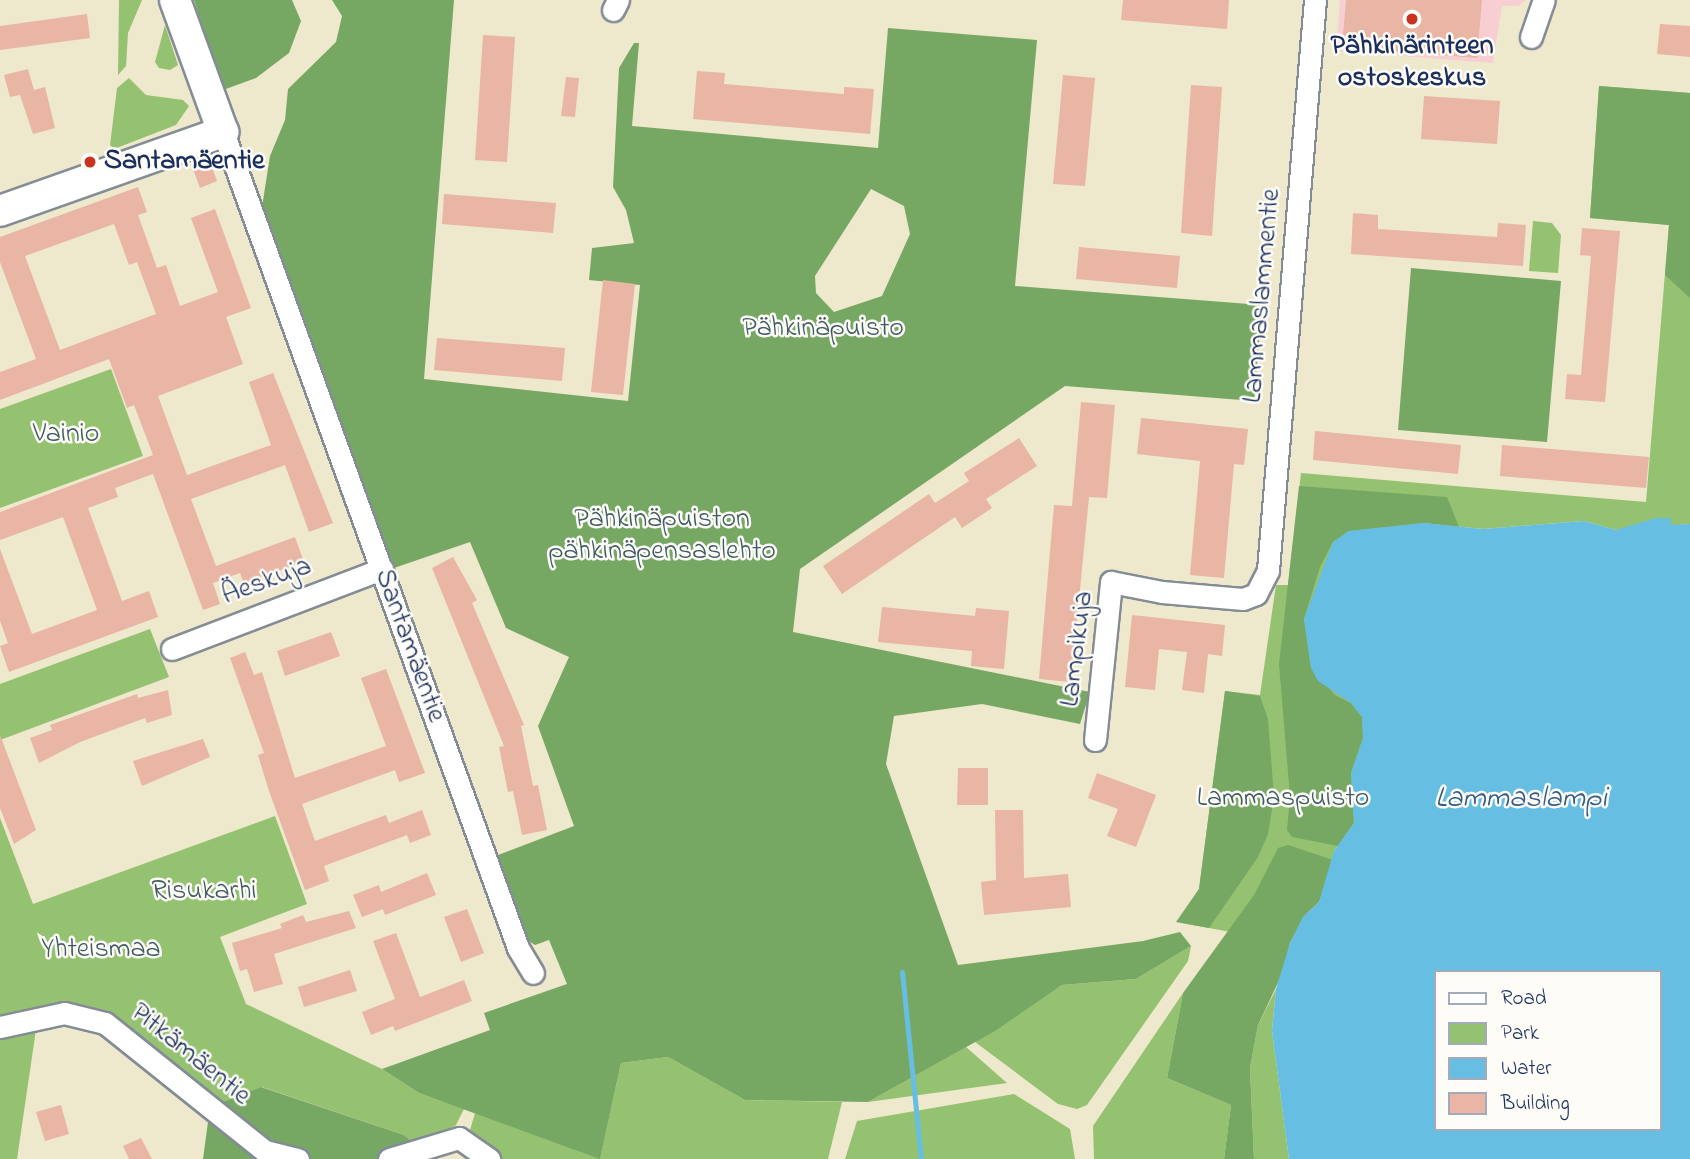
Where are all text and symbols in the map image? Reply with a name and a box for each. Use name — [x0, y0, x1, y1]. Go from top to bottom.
marker: Pähkinärinteen ostoskeskus — [1404, 11, 1420, 27]
place label: Pähkinärinteen ostoskeskus — [1330, 30, 1494, 96]
place label: Santamäentie — [104, 145, 265, 179]
marker: Santamäentie — [82, 154, 98, 170]
street label: Lammaslammentie — [1237, 187, 1289, 405]
park label: Pähkinäpuisto — [742, 312, 904, 346]
park label: Vainio — [33, 418, 99, 452]
park label: Pähkinäpuiston pähkinäpensaslehto — [548, 503, 776, 569]
street label: Äeskuja — [218, 550, 316, 614]
street label: Santamäentie — [366, 565, 452, 727]
street label: Lampikuja — [1054, 589, 1102, 709]
water label: Lammaslampi — [1435, 781, 1607, 817]
park label: Lammaspuisto — [1197, 782, 1369, 816]
park label: Risukarhi — [151, 875, 257, 909]
park label: Yhteismaa — [41, 933, 161, 967]
legend — [1434, 970, 1662, 1131]
text: Road — [1501, 984, 1547, 1014]
street label: Pitkämäentie — [123, 996, 257, 1114]
text: Park — [1501, 1019, 1539, 1049]
text: Water — [1501, 1054, 1552, 1084]
text: Building — [1501, 1089, 1570, 1119]

